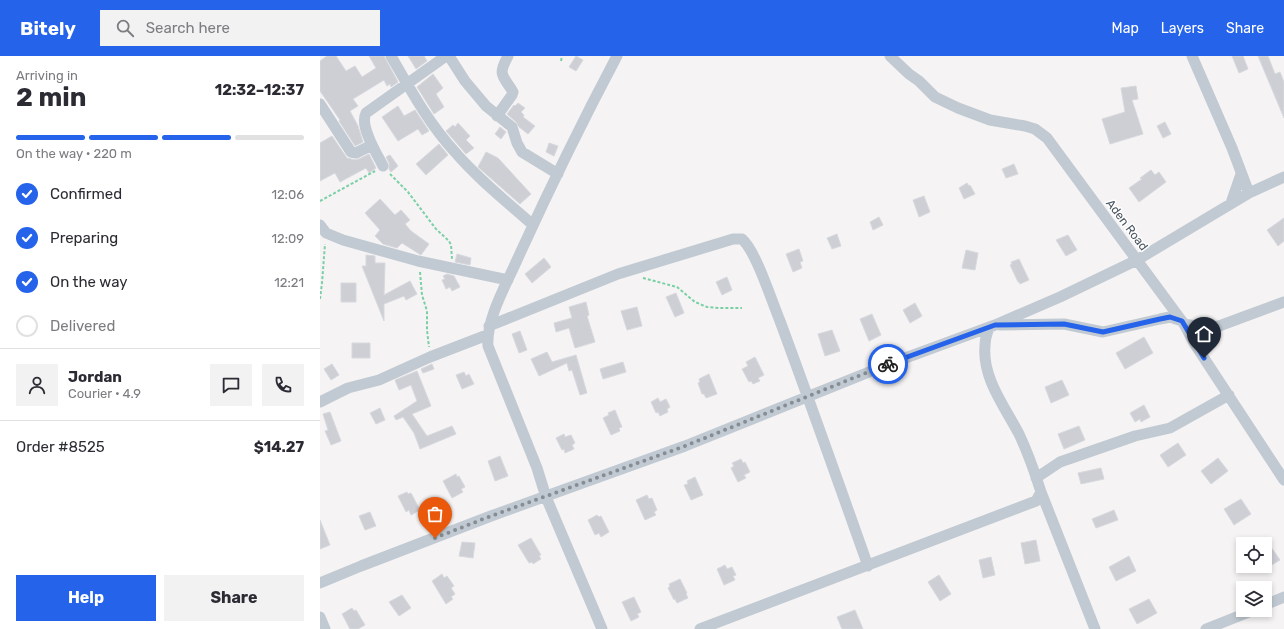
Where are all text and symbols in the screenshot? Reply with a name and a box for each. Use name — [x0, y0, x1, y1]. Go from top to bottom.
search box — [100, 10, 380, 46]
text: Bitely — [20, 17, 76, 40]
icon: search — [114, 17, 136, 39]
text: Search here — [146, 19, 230, 37]
text: Map — [1112, 20, 1139, 37]
text: Layers — [1161, 20, 1204, 37]
text: Share — [1226, 20, 1264, 37]
text: Arriving in — [16, 68, 78, 83]
text: 12:32–12:37 — [215, 81, 304, 99]
text: 2 min — [16, 82, 86, 113]
text: On the way · 220 m — [16, 146, 132, 161]
icon: check — [16, 183, 38, 205]
text: Confirmed — [50, 185, 122, 203]
text: 12:06 — [271, 187, 304, 202]
street label: Aden Road — [1103, 197, 1151, 253]
icon: check — [16, 227, 38, 249]
text: Preparing — [50, 229, 118, 247]
text: 12:09 — [272, 231, 304, 246]
icon: check — [16, 271, 38, 293]
text: On the way — [50, 273, 128, 291]
text: 12:21 — [274, 275, 304, 290]
text: Delivered — [50, 317, 115, 335]
pin — [1187, 317, 1221, 358]
icon: home — [1193, 323, 1215, 345]
courier — [868, 344, 908, 384]
icon: bike — [877, 353, 899, 375]
button: person — [16, 364, 58, 406]
button: chat — [210, 364, 252, 406]
button: phone — [262, 364, 304, 406]
text: Jordan — [68, 368, 122, 386]
text: Courier · 4.9 — [68, 386, 141, 401]
text: Order #8525 — [16, 438, 105, 456]
text: $14.27 — [254, 438, 304, 456]
pin — [418, 497, 452, 538]
icon: bag — [424, 503, 446, 525]
map controls — [1236, 537, 1272, 617]
button: locate — [1236, 537, 1272, 573]
button: Help — [16, 575, 156, 621]
button: Share — [164, 575, 304, 621]
button: layers — [1236, 581, 1272, 617]

